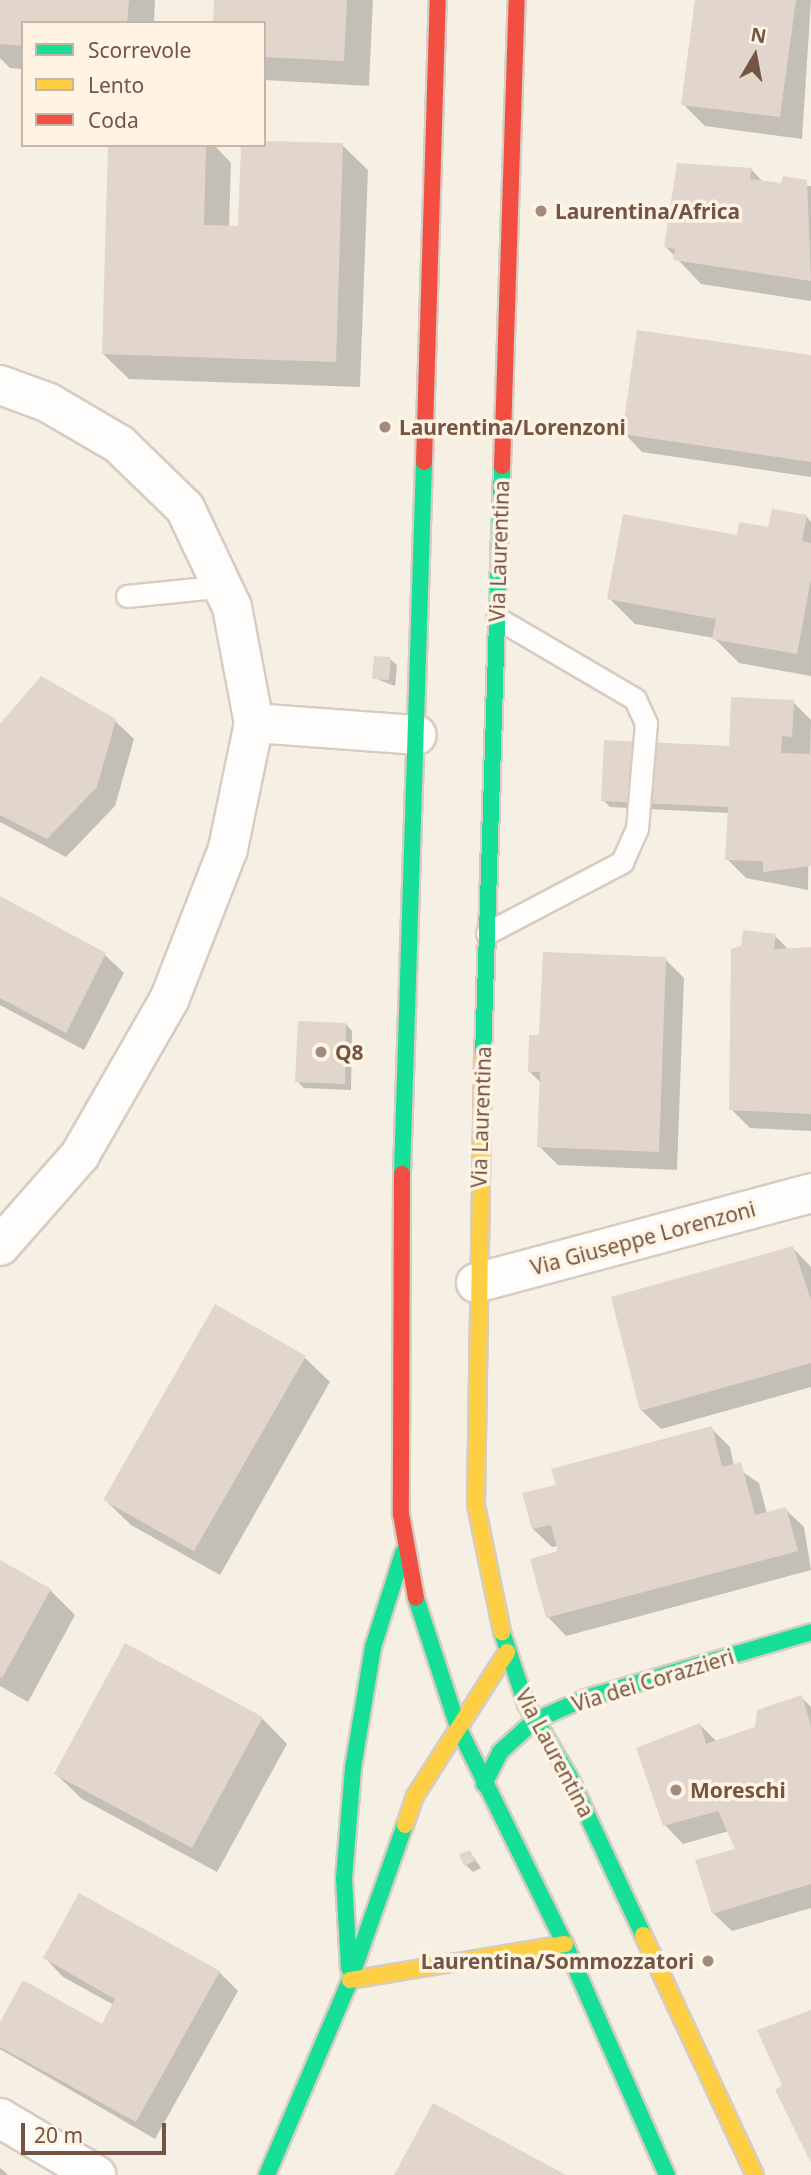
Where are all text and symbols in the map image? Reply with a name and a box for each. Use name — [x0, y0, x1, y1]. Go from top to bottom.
legend — [21, 21, 266, 147]
north arrow — [720, 21, 790, 91]
text: N — [749, 21, 769, 49]
text: Scorrevole — [88, 36, 191, 64]
text: Lento — [88, 71, 144, 99]
text: Coda — [88, 106, 139, 134]
place label: Laurentina/Africa — [555, 198, 740, 224]
marker: Laurentina/Africa — [533, 203, 549, 219]
place label: Laurentina/Lorenzoni — [399, 414, 626, 440]
marker: Laurentina/Lorenzoni — [377, 419, 393, 435]
street label: Via Laurentina — [484, 480, 514, 622]
place label: Q8 — [335, 1039, 364, 1065]
marker: Q8 — [313, 1044, 329, 1060]
street label: Via Laurentina — [466, 1046, 496, 1188]
street label: Via Giuseppe Lorenzoni — [528, 1196, 758, 1280]
street label: Via dei Corazzieri — [569, 1643, 737, 1717]
street label: Via Laurentina — [511, 1684, 599, 1822]
place label: Moreschi — [690, 1777, 786, 1803]
marker: Moreschi — [668, 1782, 684, 1798]
place label: Laurentina/Sommozzatori — [421, 1948, 694, 1974]
marker: Laurentina/Sommozzatori — [700, 1953, 716, 1969]
scale bar — [24, 2108, 170, 2152]
text: 20 m — [34, 2121, 83, 2149]

